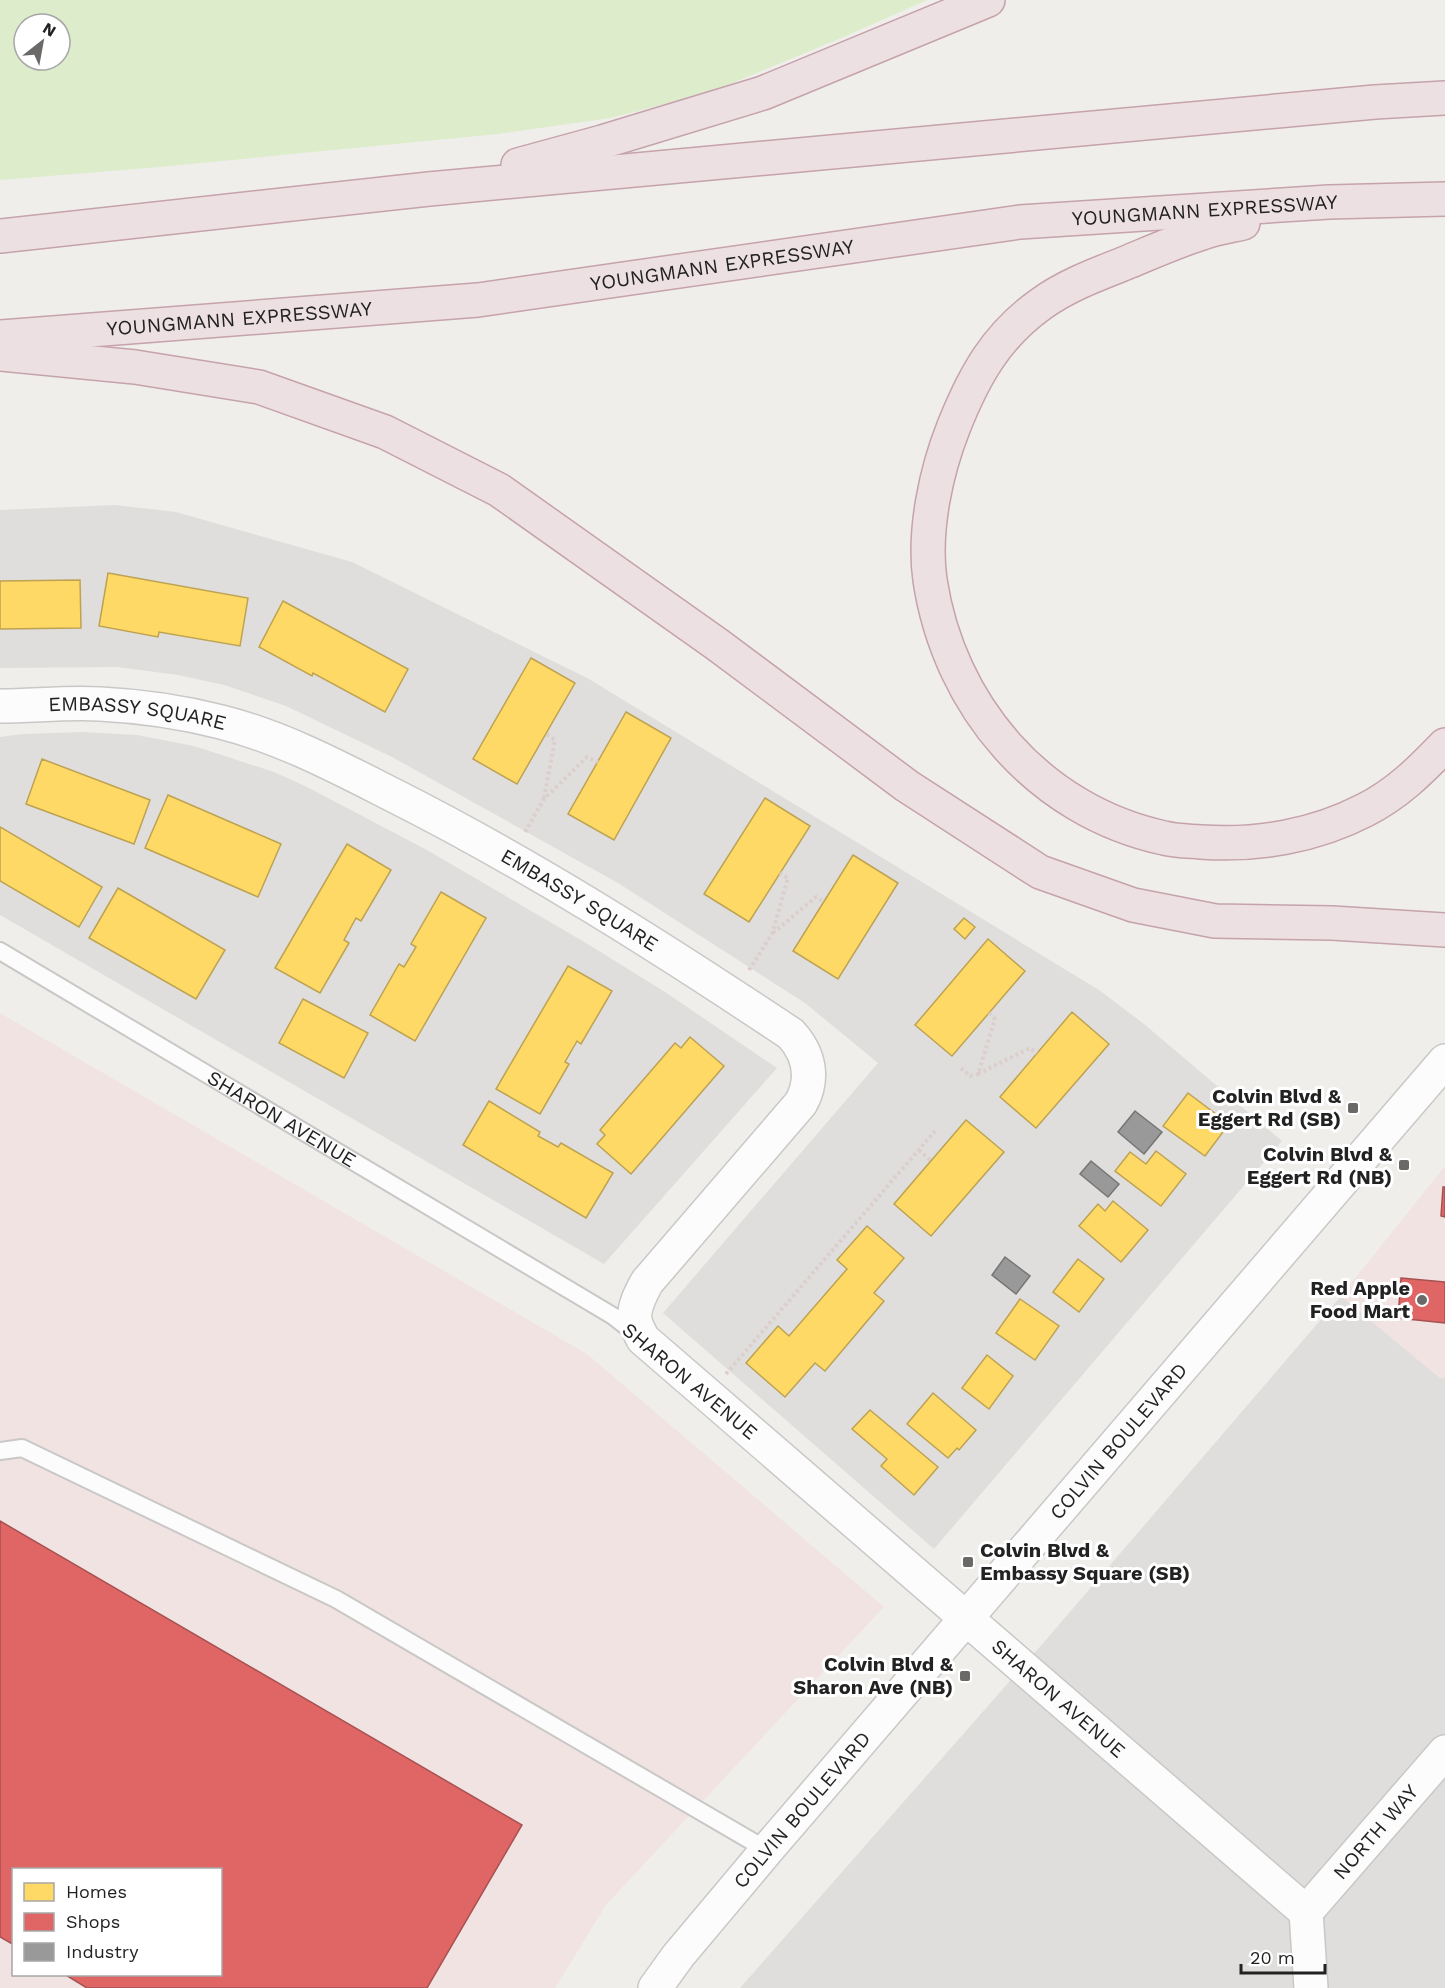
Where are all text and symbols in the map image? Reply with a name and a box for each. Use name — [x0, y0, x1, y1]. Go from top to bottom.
north arrow — [12, 12, 72, 72]
text: N — [39, 18, 59, 41]
street label: YOUNGMANN EXPRESSWAY — [1071, 190, 1338, 231]
street label: YOUNGMANN EXPRESSWAY — [589, 234, 856, 296]
street label: YOUNGMANN EXPRESSWAY — [106, 296, 373, 341]
street label: EMBASSY SQUARE — [48, 691, 229, 735]
street label: EMBASSY SQUARE — [497, 843, 663, 956]
street label: SHARON AVENUE — [203, 1065, 361, 1172]
place label: Colvin Blvd & Eggert Rd (SB) — [1198, 1084, 1341, 1131]
marker: Colvin Blvd & Eggert Rd (SB) — [1346, 1101, 1360, 1115]
place label: Colvin Blvd & Eggert Rd (NB) — [1247, 1142, 1392, 1189]
marker: Colvin Blvd & Eggert Rd (NB) — [1397, 1158, 1411, 1172]
place label: Red Apple Food Mart — [1310, 1276, 1410, 1323]
marker: Red Apple Food Mart — [1415, 1293, 1429, 1307]
street label: SHARON AVENUE — [618, 1318, 762, 1444]
street label: COLVIN BOULEVARD — [1045, 1358, 1192, 1524]
place label: Colvin Blvd & Embassy Square (SB) — [980, 1538, 1190, 1585]
marker: Colvin Blvd & Embassy Square (SB) — [961, 1555, 975, 1569]
street label: SHARON AVENUE — [987, 1634, 1130, 1763]
place label: Colvin Blvd & Sharon Ave (NB) — [793, 1652, 953, 1699]
marker: Colvin Blvd & Sharon Ave (NB) — [958, 1669, 972, 1683]
street label: COLVIN BOULEVARD — [728, 1727, 875, 1893]
street label: NORTH WAY — [1328, 1779, 1423, 1884]
legend — [12, 1868, 222, 1976]
text: Homes — [66, 1881, 127, 1902]
text: Shops — [66, 1911, 120, 1932]
scale bar — [1241, 1937, 1325, 1975]
text: Industry — [66, 1941, 139, 1962]
text: 20 m — [1250, 1947, 1295, 1968]

